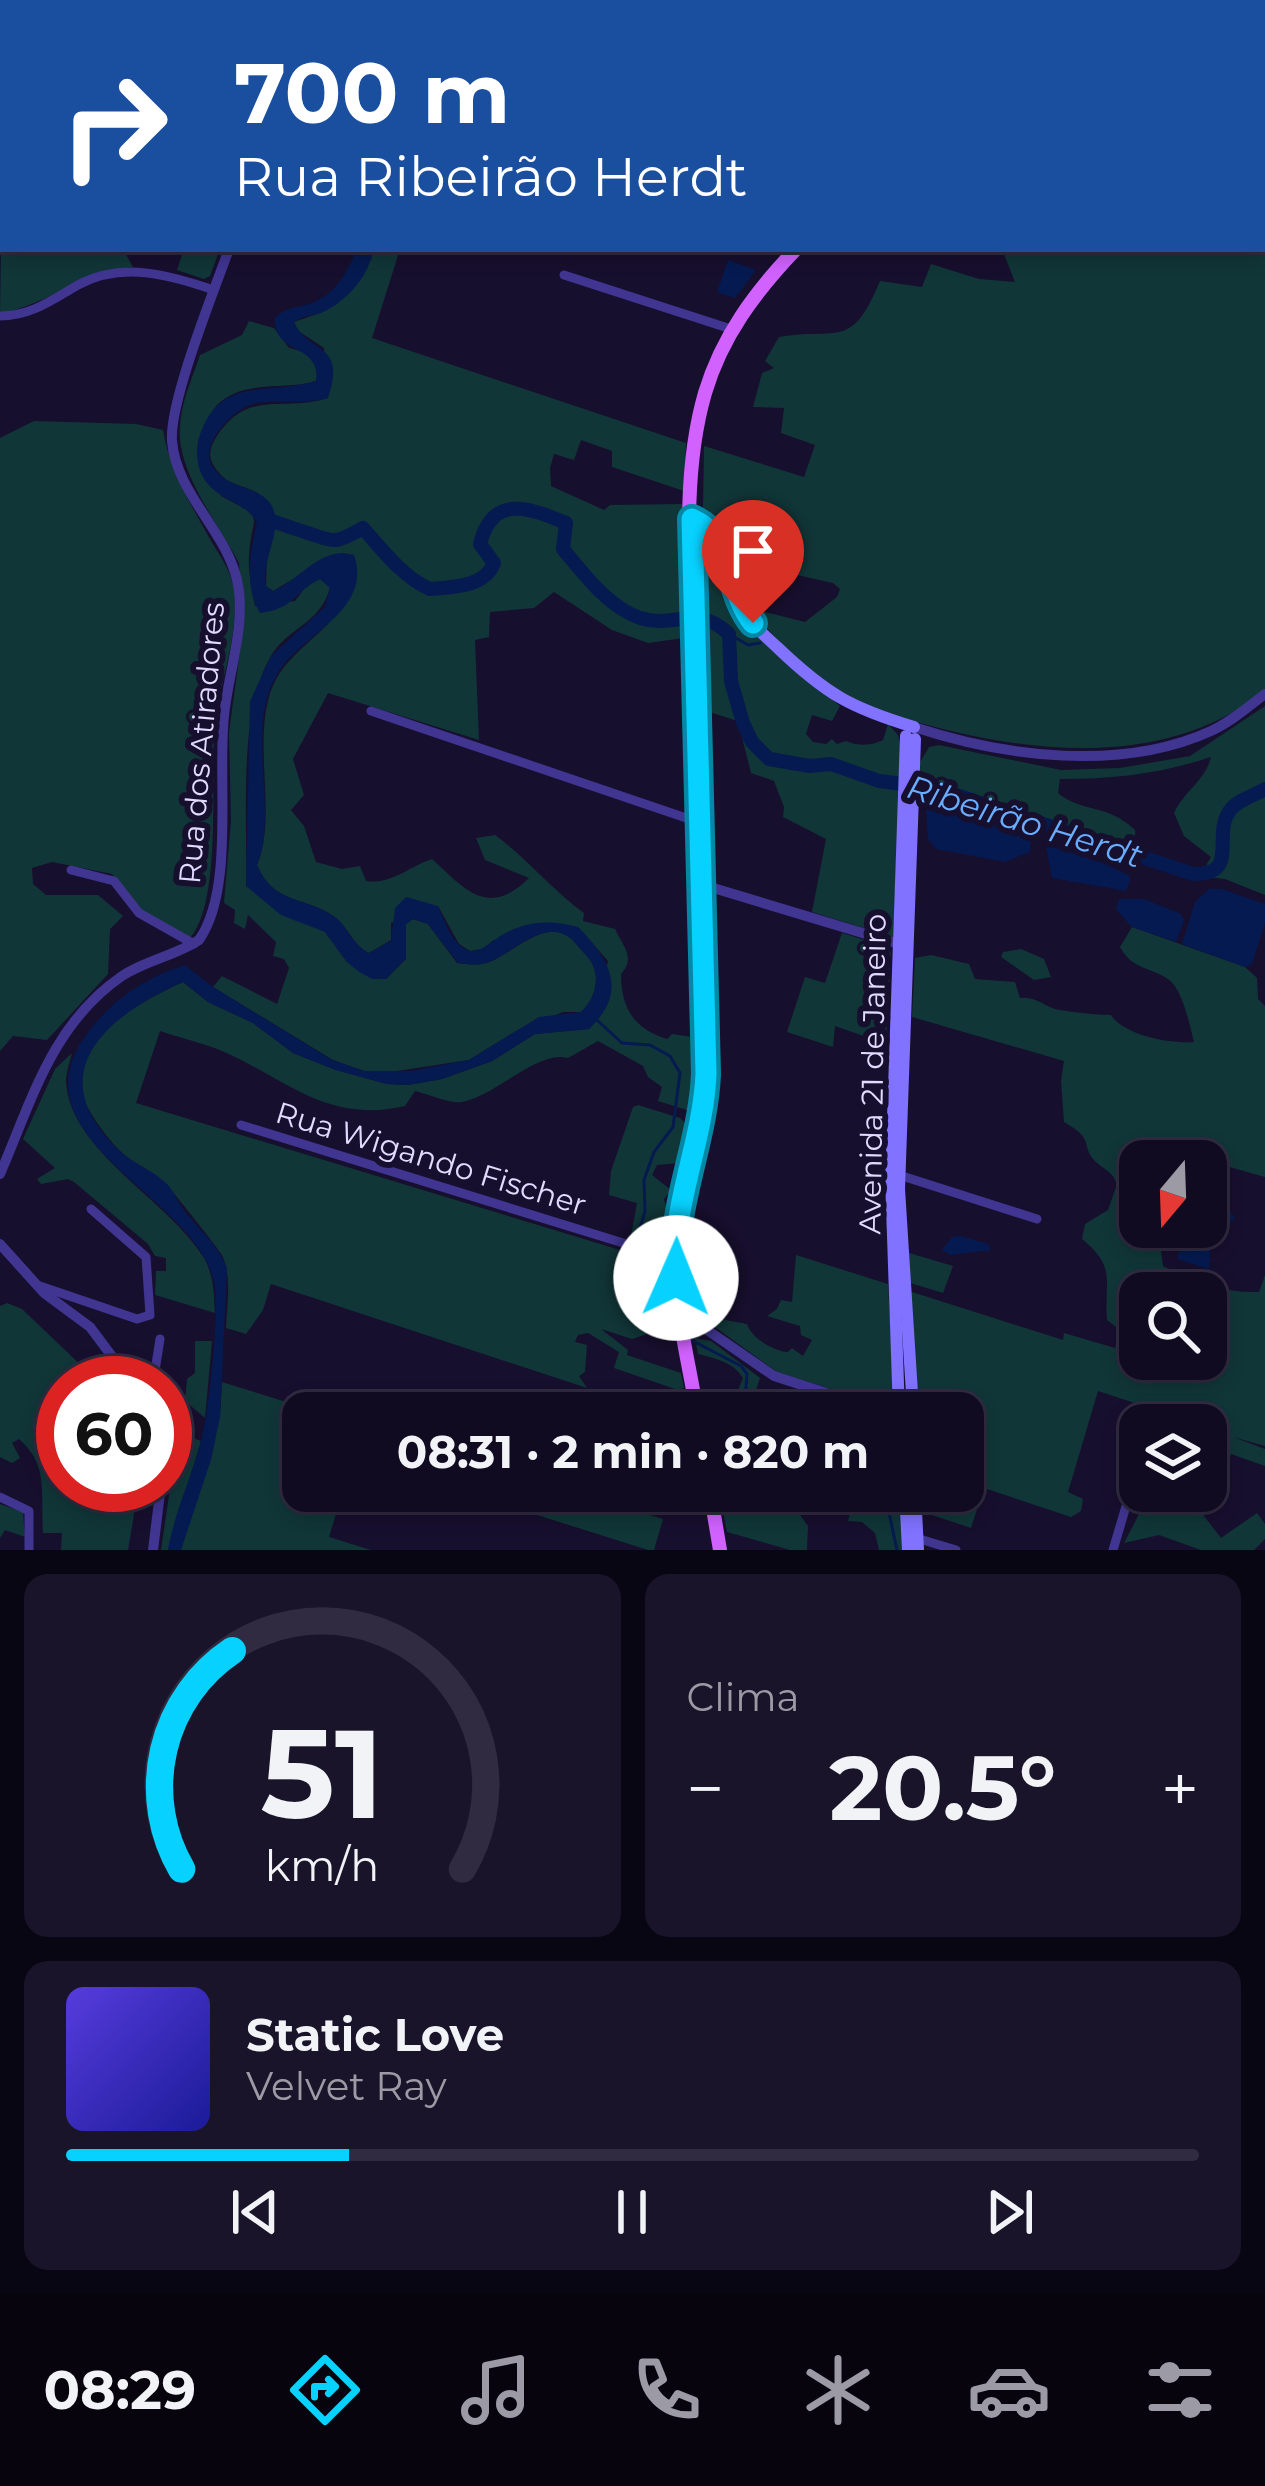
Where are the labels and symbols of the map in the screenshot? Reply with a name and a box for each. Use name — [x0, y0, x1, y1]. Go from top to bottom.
pin — [702, 500, 804, 623]
street label: Rua dos Atiradores — [171, 601, 232, 885]
water label: Ribeirão Herdt — [903, 766, 1147, 876]
street label: Avenida 21 de Janeiro — [851, 913, 894, 1235]
street label: Rua Wigando Fischer — [271, 1094, 591, 1223]
north arrow — [1119, 1140, 1227, 1248]
position arrow — [613, 1215, 739, 1341]
speed limit sign: 60 — [36, 1356, 192, 1512]

